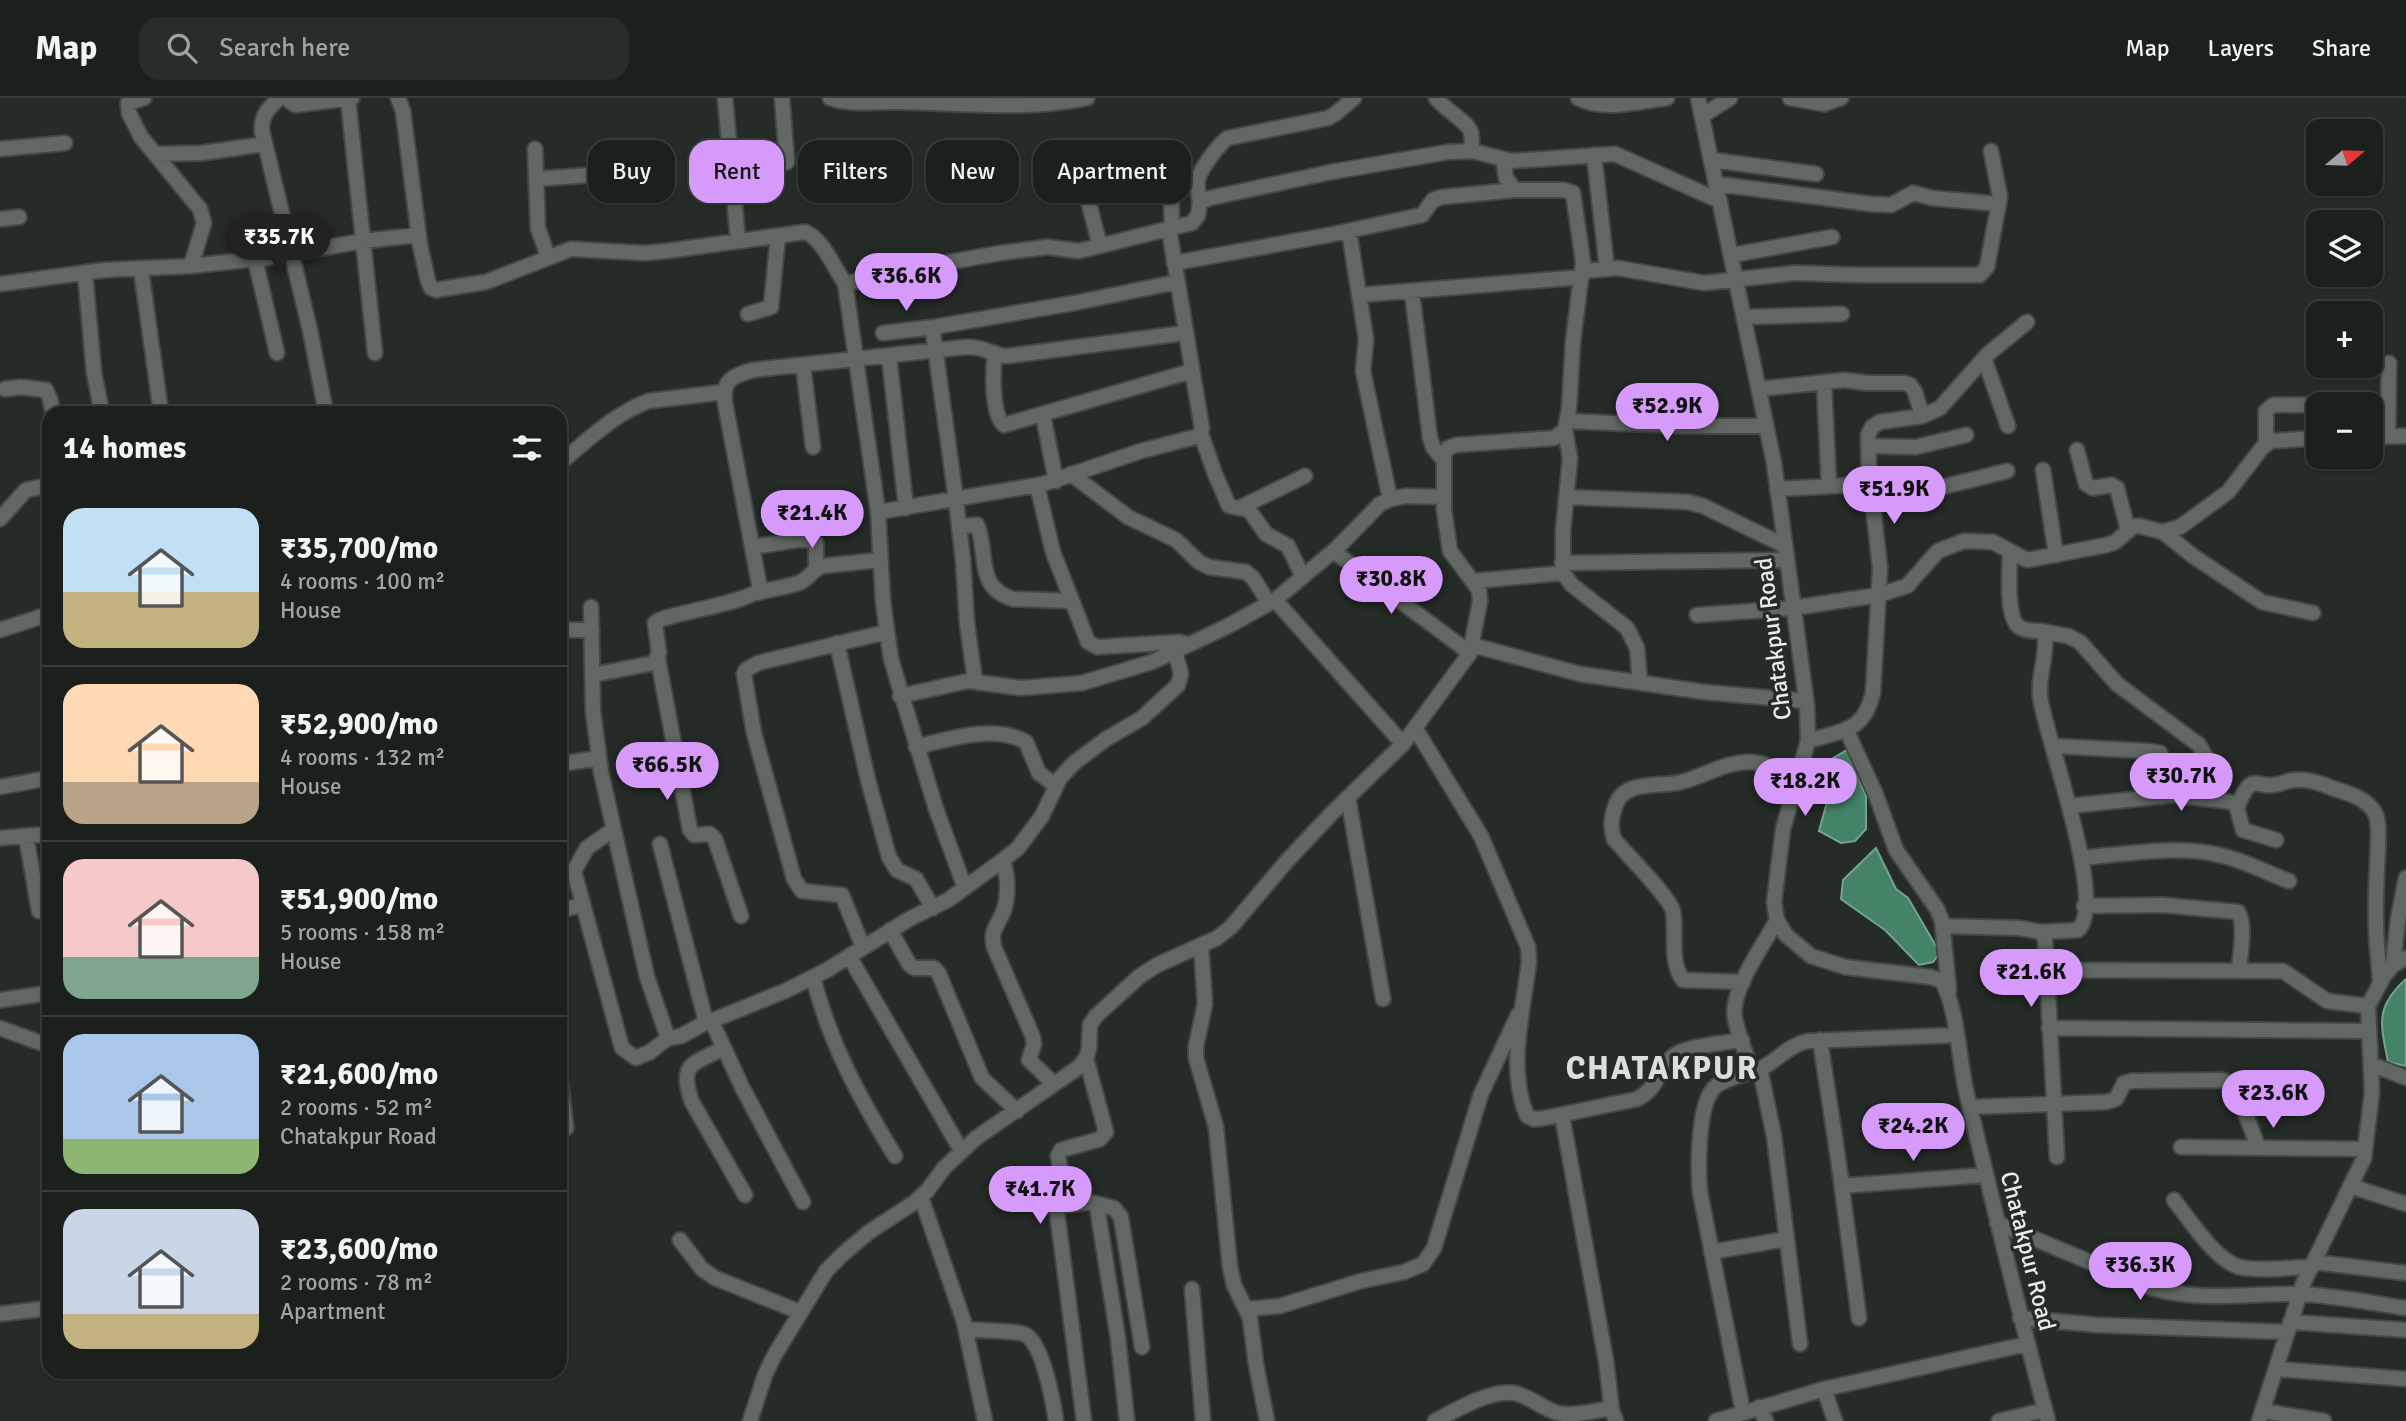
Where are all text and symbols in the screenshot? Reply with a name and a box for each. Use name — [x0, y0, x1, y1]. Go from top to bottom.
search box — [139, 17, 629, 80]
text: Map — [35, 28, 97, 69]
icon: search — [163, 29, 201, 67]
text: Search here — [219, 32, 350, 64]
text: Map — [2125, 33, 2170, 63]
text: Layers — [2208, 33, 2274, 63]
text: Share — [2312, 33, 2371, 63]
north arrow — [2306, 119, 2384, 196]
map controls — [2306, 119, 2383, 469]
chip: Buy — [588, 140, 675, 203]
chip: Rent — [689, 140, 784, 203]
chip: Filters — [798, 140, 912, 203]
chip: New — [926, 140, 1019, 203]
chip: Apartment — [1033, 140, 1191, 203]
button: layers — [2306, 210, 2383, 287]
pin: ₹35.7K — [222, 214, 336, 274]
text: ₹35.7K — [244, 222, 314, 251]
pin: ₹36.6K — [849, 254, 963, 313]
text: ₹36.6K — [871, 261, 941, 290]
button: + — [2306, 301, 2383, 378]
pin: ₹52.9K — [1610, 384, 1724, 443]
text: ₹52.9K — [1632, 391, 1702, 420]
button: − — [2306, 392, 2383, 469]
icon: filters — [508, 429, 546, 467]
text: 14 homes — [63, 430, 186, 467]
pin: ₹51.9K — [1837, 466, 1951, 526]
text: ₹51.9K — [1859, 474, 1929, 503]
pin: ₹21.4K — [755, 490, 869, 550]
text: ₹21.4K — [777, 498, 847, 527]
text: ₹35,700/mo — [280, 530, 438, 567]
icon: home — [119, 536, 203, 620]
pin: ₹30.8K — [1334, 556, 1448, 616]
street label: Chatakpur Road — [1748, 556, 1798, 722]
text: ₹30.8K — [1356, 564, 1426, 593]
text: 4 rooms · 100 m² — [280, 567, 445, 596]
text: House — [280, 596, 342, 625]
text: ₹52,900/mo — [280, 706, 438, 743]
icon: home — [119, 712, 203, 796]
pin: ₹66.5K — [610, 742, 724, 802]
text: 4 rooms · 132 m² — [280, 743, 445, 772]
text: ₹66.5K — [632, 750, 702, 779]
pin: ₹30.7K — [2124, 754, 2238, 813]
pin: ₹18.2K — [1748, 758, 1862, 818]
text: ₹30.7K — [2146, 761, 2216, 790]
text: ₹18.2K — [1770, 766, 1840, 795]
text: House — [280, 772, 342, 801]
text: ₹51,900/mo — [280, 881, 438, 918]
icon: home — [119, 887, 203, 971]
text: 5 rooms · 158 m² — [280, 918, 445, 947]
text: House — [280, 947, 342, 976]
pin: ₹21.6K — [1974, 950, 2088, 1009]
text: ₹21.6K — [1996, 957, 2066, 986]
district label: CHATAKPUR — [1566, 1049, 1758, 1088]
text: ₹21,600/mo — [280, 1056, 438, 1093]
icon: home — [119, 1062, 203, 1146]
pin: ₹23.6K — [2216, 1070, 2330, 1130]
text: ₹23.6K — [2238, 1078, 2308, 1107]
text: 2 rooms · 52 m² — [280, 1093, 433, 1122]
pin: ₹24.2K — [1856, 1104, 1970, 1163]
text: ₹24.2K — [1878, 1111, 1948, 1140]
text: Chatakpur Road — [280, 1122, 437, 1151]
pin: ₹41.7K — [983, 1166, 1097, 1226]
street label: Chatakpur Road — [1994, 1168, 2062, 1334]
text: ₹41.7K — [1005, 1174, 1075, 1203]
text: ₹23,600/mo — [280, 1231, 438, 1268]
icon: home — [119, 1237, 203, 1321]
pin: ₹36.3K — [2083, 1242, 2197, 1302]
text: ₹36.3K — [2105, 1250, 2175, 1279]
text: 2 rooms · 78 m² — [280, 1268, 433, 1297]
text: Apartment — [280, 1297, 385, 1326]

